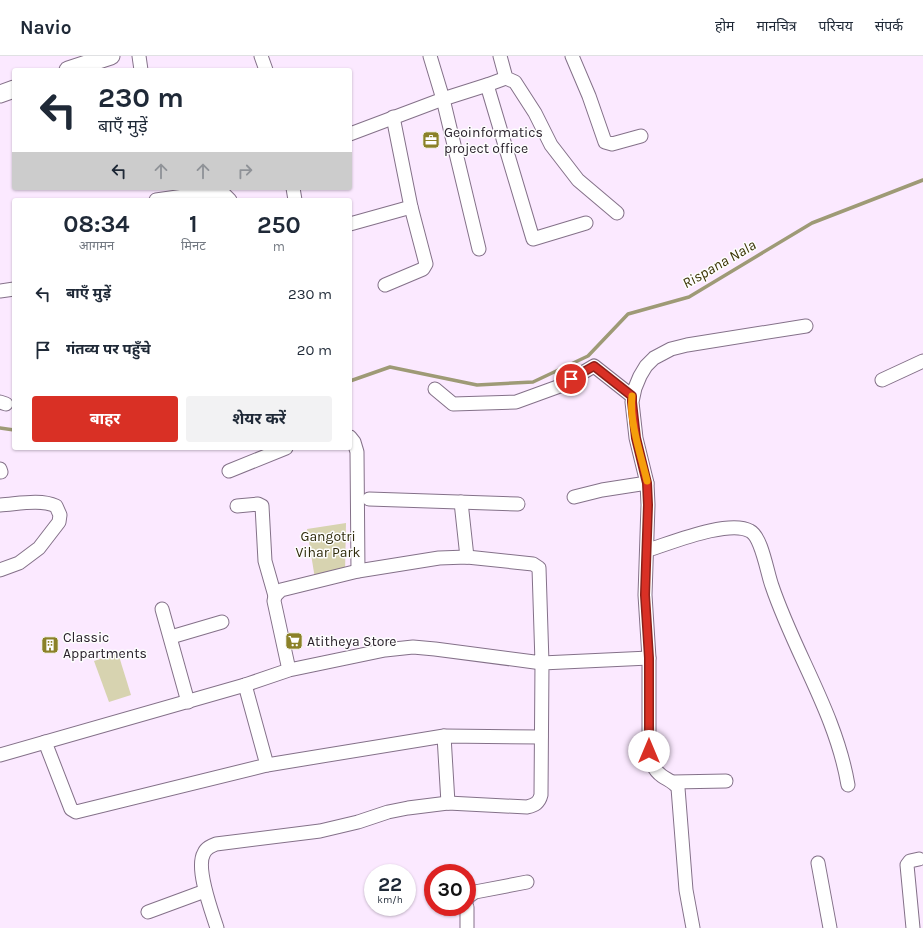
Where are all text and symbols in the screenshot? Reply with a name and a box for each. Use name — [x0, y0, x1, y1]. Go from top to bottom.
text: Navio — [20, 17, 72, 39]
text: होम — [715, 18, 734, 35]
text: मानचित्र — [756, 18, 797, 35]
text: परिचय — [819, 18, 853, 35]
text: संपर्क — [875, 18, 903, 35]
text: 230 m — [98, 81, 184, 114]
icon: left — [32, 84, 84, 136]
text: बाएँ मुड़ें — [98, 115, 148, 137]
place label: Geoinformatics project office — [444, 124, 543, 157]
office icon: Geoinformatics project office — [421, 130, 441, 150]
icon: left — [108, 160, 130, 182]
icon: ahead — [150, 160, 172, 182]
icon: ahead — [192, 160, 214, 182]
icon: right — [234, 160, 256, 182]
text: 08:34 — [63, 210, 130, 238]
text: 1 — [189, 210, 198, 238]
text: 250 — [257, 211, 301, 239]
water label: Rispana Nala — [679, 236, 759, 292]
text: आगमन — [79, 238, 114, 253]
text: मिनट — [181, 238, 206, 253]
text: m — [273, 239, 285, 254]
icon: left — [32, 283, 54, 305]
text: बाएँ मुड़ें — [66, 284, 111, 302]
text: 230 m — [288, 285, 332, 303]
icon: arrive — [32, 339, 54, 361]
text: गंतव्य पर पहुँचे — [66, 340, 151, 358]
text: 20 m — [297, 341, 332, 359]
pin — [554, 362, 588, 396]
icon: arrive — [560, 368, 582, 390]
button: बाहर — [32, 396, 178, 442]
button: शेयर करें — [186, 396, 332, 442]
park label: Gangotri Vihar Park — [296, 528, 361, 561]
place label: Classic Appartments — [63, 629, 147, 662]
supermarket icon: Atitheya Store — [284, 631, 304, 651]
place label: Atitheya Store — [307, 633, 397, 650]
building icon: Classic Appartments — [40, 635, 60, 655]
position arrow — [628, 730, 670, 772]
speed limit sign: 30 — [424, 864, 476, 916]
text: 22 — [378, 873, 402, 896]
text: km/h — [377, 894, 403, 906]

